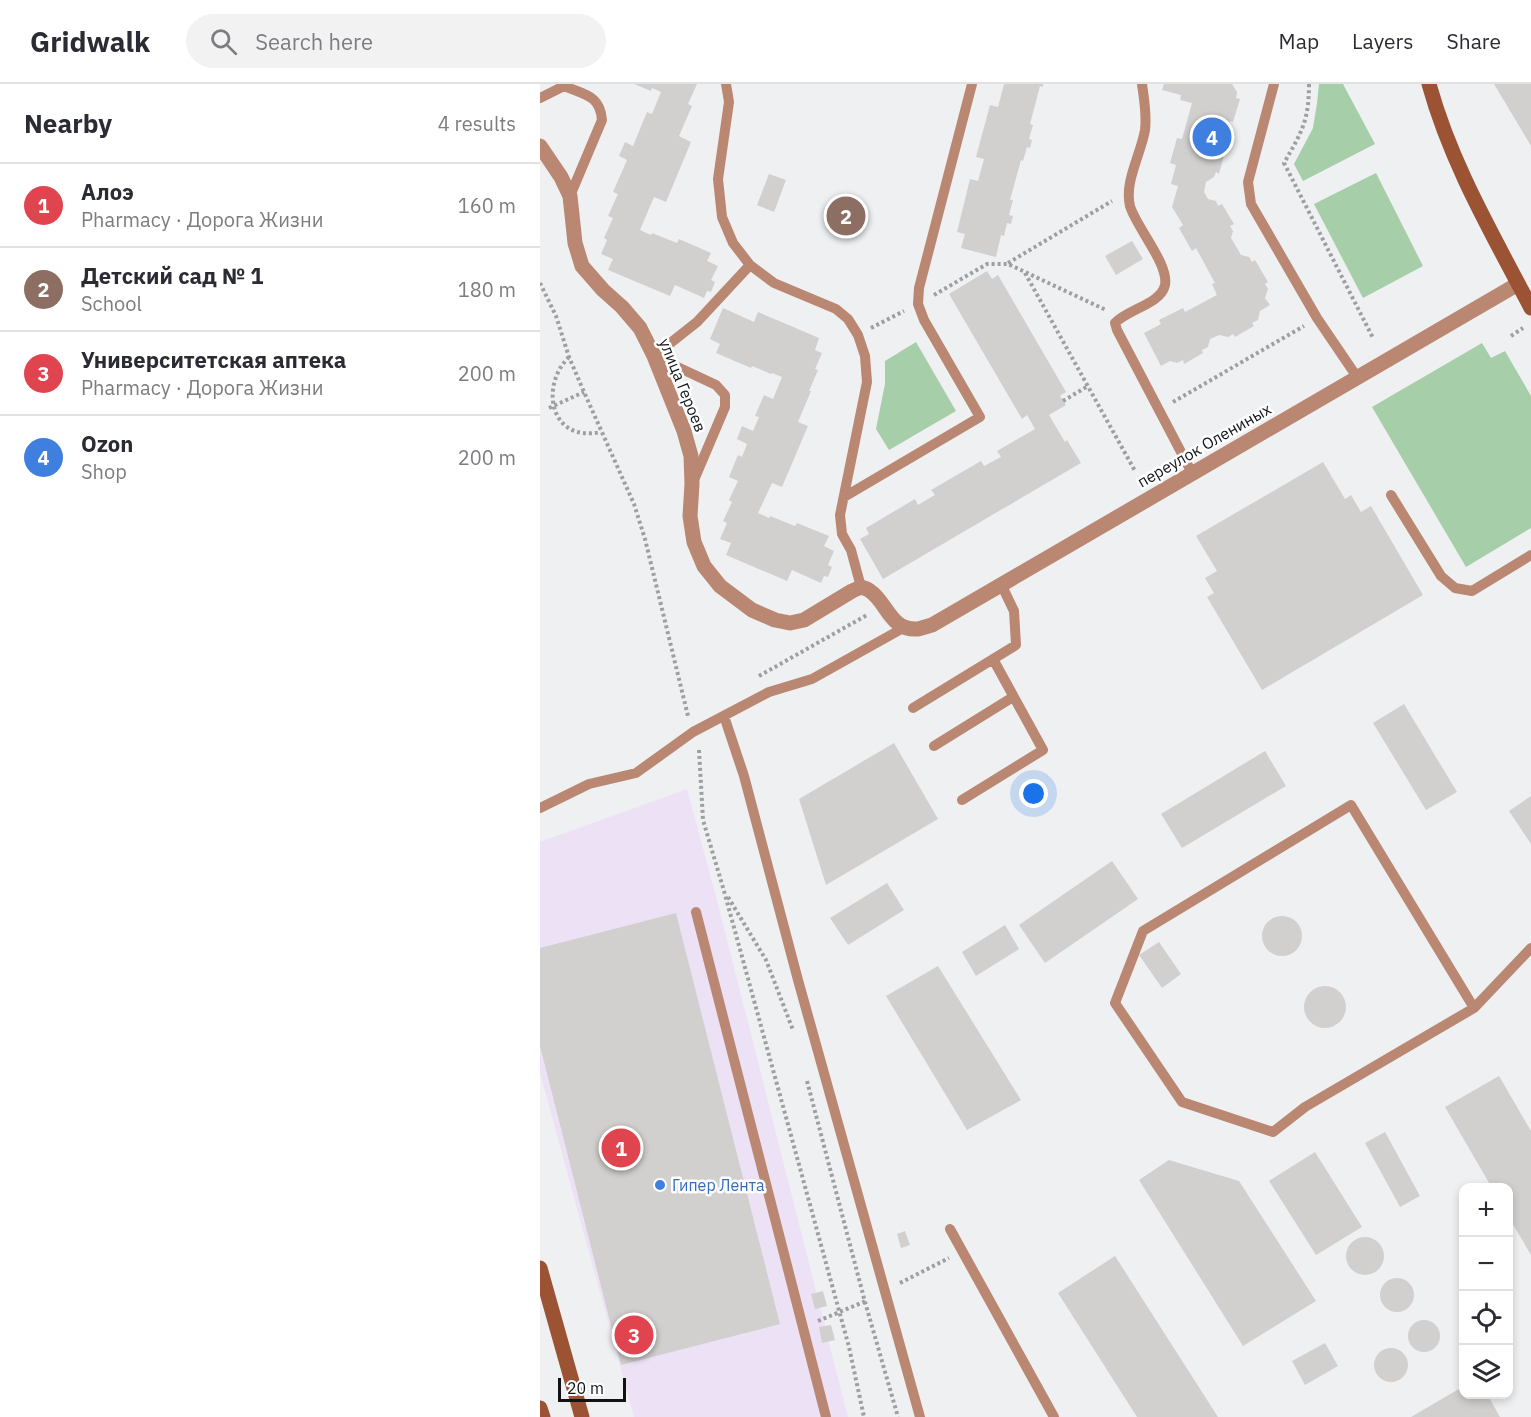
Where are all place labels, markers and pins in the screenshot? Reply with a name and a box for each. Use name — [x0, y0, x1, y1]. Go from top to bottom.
pin: 4 — [1192, 115, 1232, 160]
pin: 2 — [826, 194, 866, 238]
pin: 1 — [602, 1126, 640, 1170]
place label: Гипер Лента — [672, 1175, 765, 1195]
marker: Гипер Лента — [653, 1178, 667, 1192]
pin: 3 — [614, 1312, 653, 1358]

